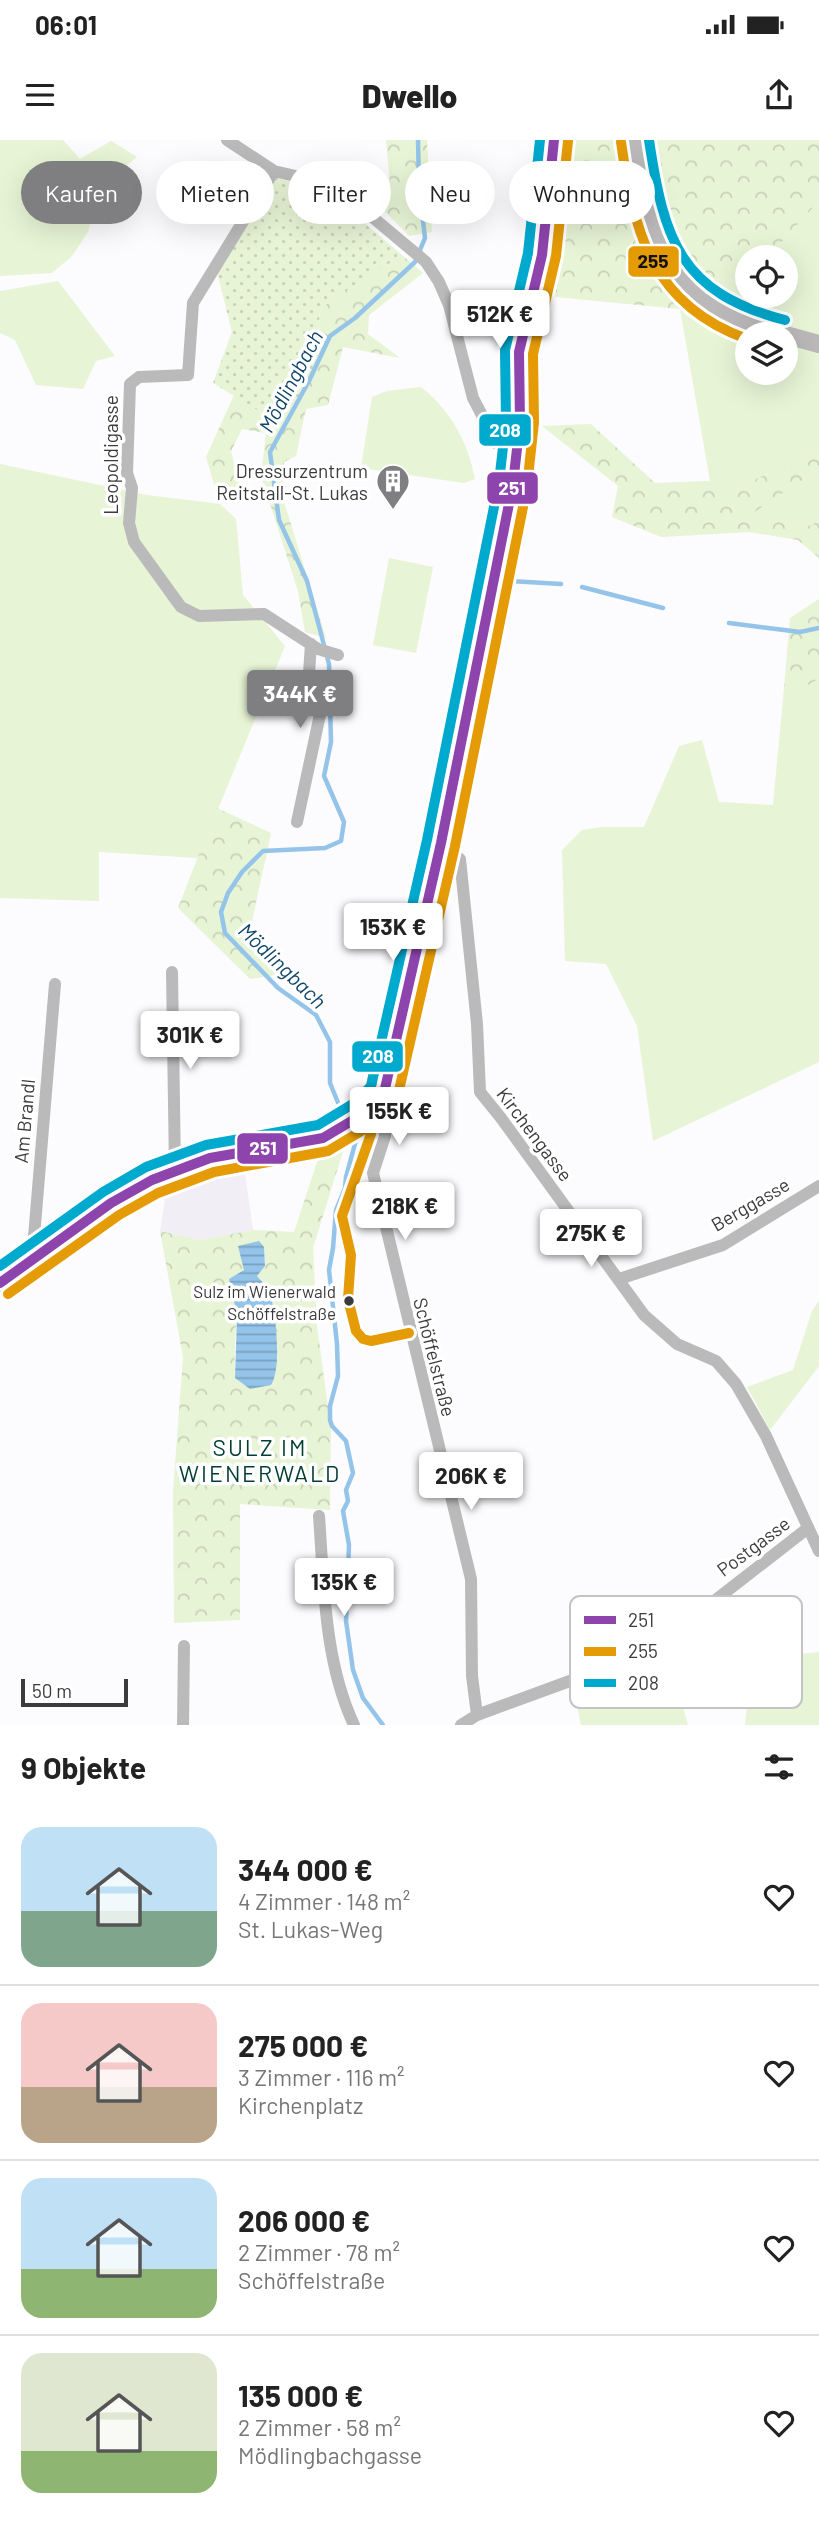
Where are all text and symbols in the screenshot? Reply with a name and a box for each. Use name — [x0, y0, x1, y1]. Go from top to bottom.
text: 06:01 — [35, 9, 97, 40]
icon: menu — [21, 76, 59, 114]
text: Dwello — [362, 76, 457, 114]
icon: share — [760, 76, 798, 114]
chip: Kaufen — [21, 161, 142, 224]
chip: Mieten — [156, 161, 274, 224]
chip: Filter — [288, 161, 391, 224]
chip: Neu — [405, 161, 495, 224]
chip: Wohnung — [509, 161, 655, 224]
line badge: 255 — [627, 245, 680, 278]
map controls — [735, 245, 798, 385]
button: locate — [735, 245, 798, 308]
text: 255 — [637, 249, 669, 272]
pin: 512K € — [443, 290, 557, 350]
text: 512K € — [467, 299, 533, 327]
button: layers — [735, 322, 798, 385]
water label: Mödlingbach — [253, 326, 327, 436]
street label: Leopoldigasse — [99, 395, 122, 515]
line badge: 208 — [478, 413, 532, 447]
text: 208 — [489, 418, 521, 441]
place label: Dressurzentrum Reitstall-St. Lukas — [216, 459, 368, 504]
building icon: Dressurzentrum Reitstall-St. Lukas — [374, 462, 412, 511]
line badge: 251 — [486, 471, 539, 505]
text: 251 — [498, 476, 526, 499]
pin: 344K € — [243, 670, 357, 730]
text: 344K € — [263, 679, 337, 707]
pin: 153K € — [336, 904, 450, 963]
text: 153K € — [360, 912, 426, 940]
water label: Mödlingbach — [234, 917, 332, 1013]
pin: 301K € — [133, 1012, 247, 1071]
text: 301K € — [157, 1020, 224, 1048]
line badge: 208 — [351, 1040, 404, 1073]
text: 208 — [362, 1044, 394, 1067]
street label: Am Brandl — [9, 1078, 39, 1164]
street label: Kirchengasse — [492, 1082, 578, 1186]
pin: 155K € — [342, 1088, 456, 1147]
text: 155K € — [366, 1096, 432, 1124]
line badge: 251 — [236, 1132, 289, 1165]
text: 251 — [249, 1136, 277, 1159]
street label: Berggasse — [707, 1172, 793, 1236]
pin: 218K € — [348, 1182, 462, 1242]
text: 218K € — [372, 1191, 438, 1219]
pin: 275K € — [534, 1210, 648, 1269]
text: 275K € — [556, 1218, 626, 1246]
place label: Sulz im Wienerwald Schöffelstraße — [193, 1281, 336, 1323]
marker: Sulz im Wienerwald Schöffelstraße — [342, 1294, 356, 1308]
street label: Schöffelstraße — [409, 1295, 461, 1419]
district label: SULZ IM WIENERWALD — [179, 1433, 341, 1487]
pin: 206K € — [414, 1452, 528, 1512]
text: 206K € — [435, 1461, 507, 1489]
street label: Postgasse — [712, 1511, 794, 1581]
pin: 135K € — [287, 1558, 401, 1618]
text: 135K € — [311, 1567, 377, 1595]
legend — [570, 1596, 802, 1708]
text: 251 — [628, 1608, 654, 1631]
text: 255 — [628, 1639, 658, 1662]
text: 208 — [628, 1671, 659, 1694]
scale bar — [21, 1676, 128, 1708]
text: 50 m — [32, 1679, 72, 1702]
icon: filters — [760, 1748, 798, 1786]
text: 9 Objekte — [21, 1749, 146, 1785]
text: 344 000 € — [238, 1851, 373, 1887]
icon: home — [77, 1855, 161, 1939]
icon: heart — [760, 1878, 798, 1916]
text: 4 Zimmer · 148 m² — [238, 1887, 410, 1915]
text: St. Lukas-Weg — [238, 1915, 383, 1943]
text: 275 000 € — [238, 2027, 368, 2063]
icon: home — [77, 2031, 161, 2115]
icon: heart — [760, 2054, 798, 2092]
text: 3 Zimmer · 116 m² — [238, 2063, 405, 2091]
text: Kirchenplatz — [238, 2091, 363, 2119]
text: 206 000 € — [238, 2202, 370, 2238]
icon: home — [77, 2206, 161, 2290]
icon: heart — [760, 2229, 798, 2267]
text: 2 Zimmer · 78 m² — [238, 2238, 400, 2266]
text: Schöffelstraße — [238, 2266, 385, 2294]
text: 135 000 € — [238, 2377, 363, 2413]
icon: home — [77, 2381, 161, 2465]
icon: heart — [760, 2404, 798, 2442]
text: 2 Zimmer · 58 m² — [238, 2413, 401, 2441]
text: Mödlingbachgasse — [238, 2441, 422, 2469]

